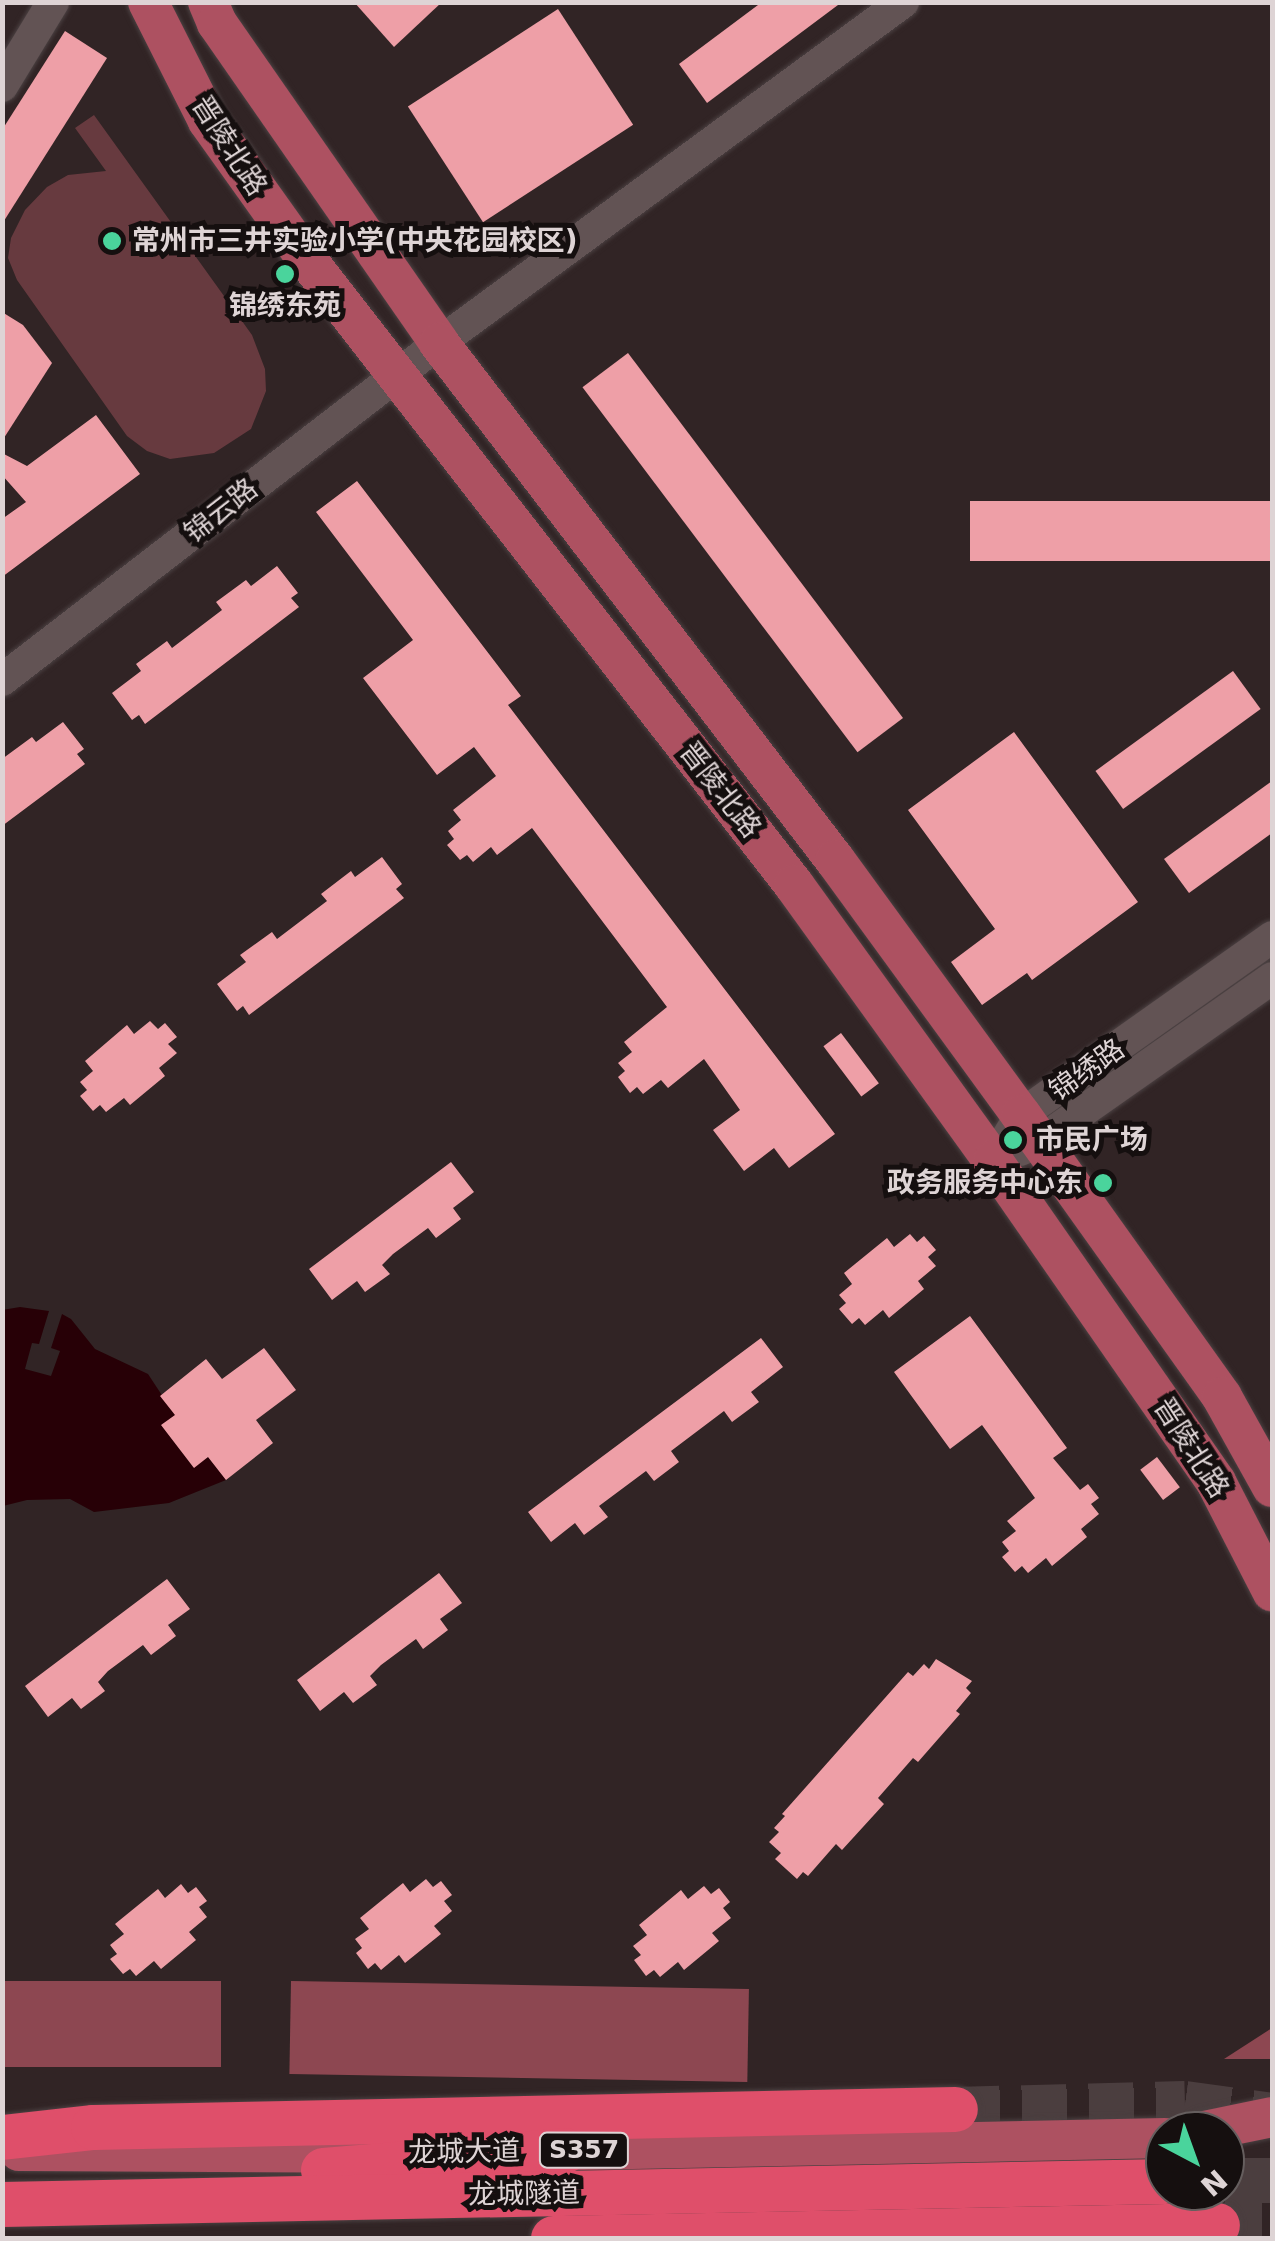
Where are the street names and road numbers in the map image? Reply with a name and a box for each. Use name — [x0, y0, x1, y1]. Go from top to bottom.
street label: 晋陵北路 — [184, 90, 274, 202]
street label: 锦云路 — [178, 472, 264, 550]
street label: 晋陵北路 — [672, 736, 768, 844]
street label: 锦绣路 — [1043, 1032, 1131, 1108]
street label: 晋陵北路 — [1146, 1392, 1236, 1504]
road number: S357 — [536, 2130, 632, 2170]
street label: 龙城大道 — [408, 2134, 520, 2170]
street label: 龙城隧道 — [468, 2176, 580, 2212]

